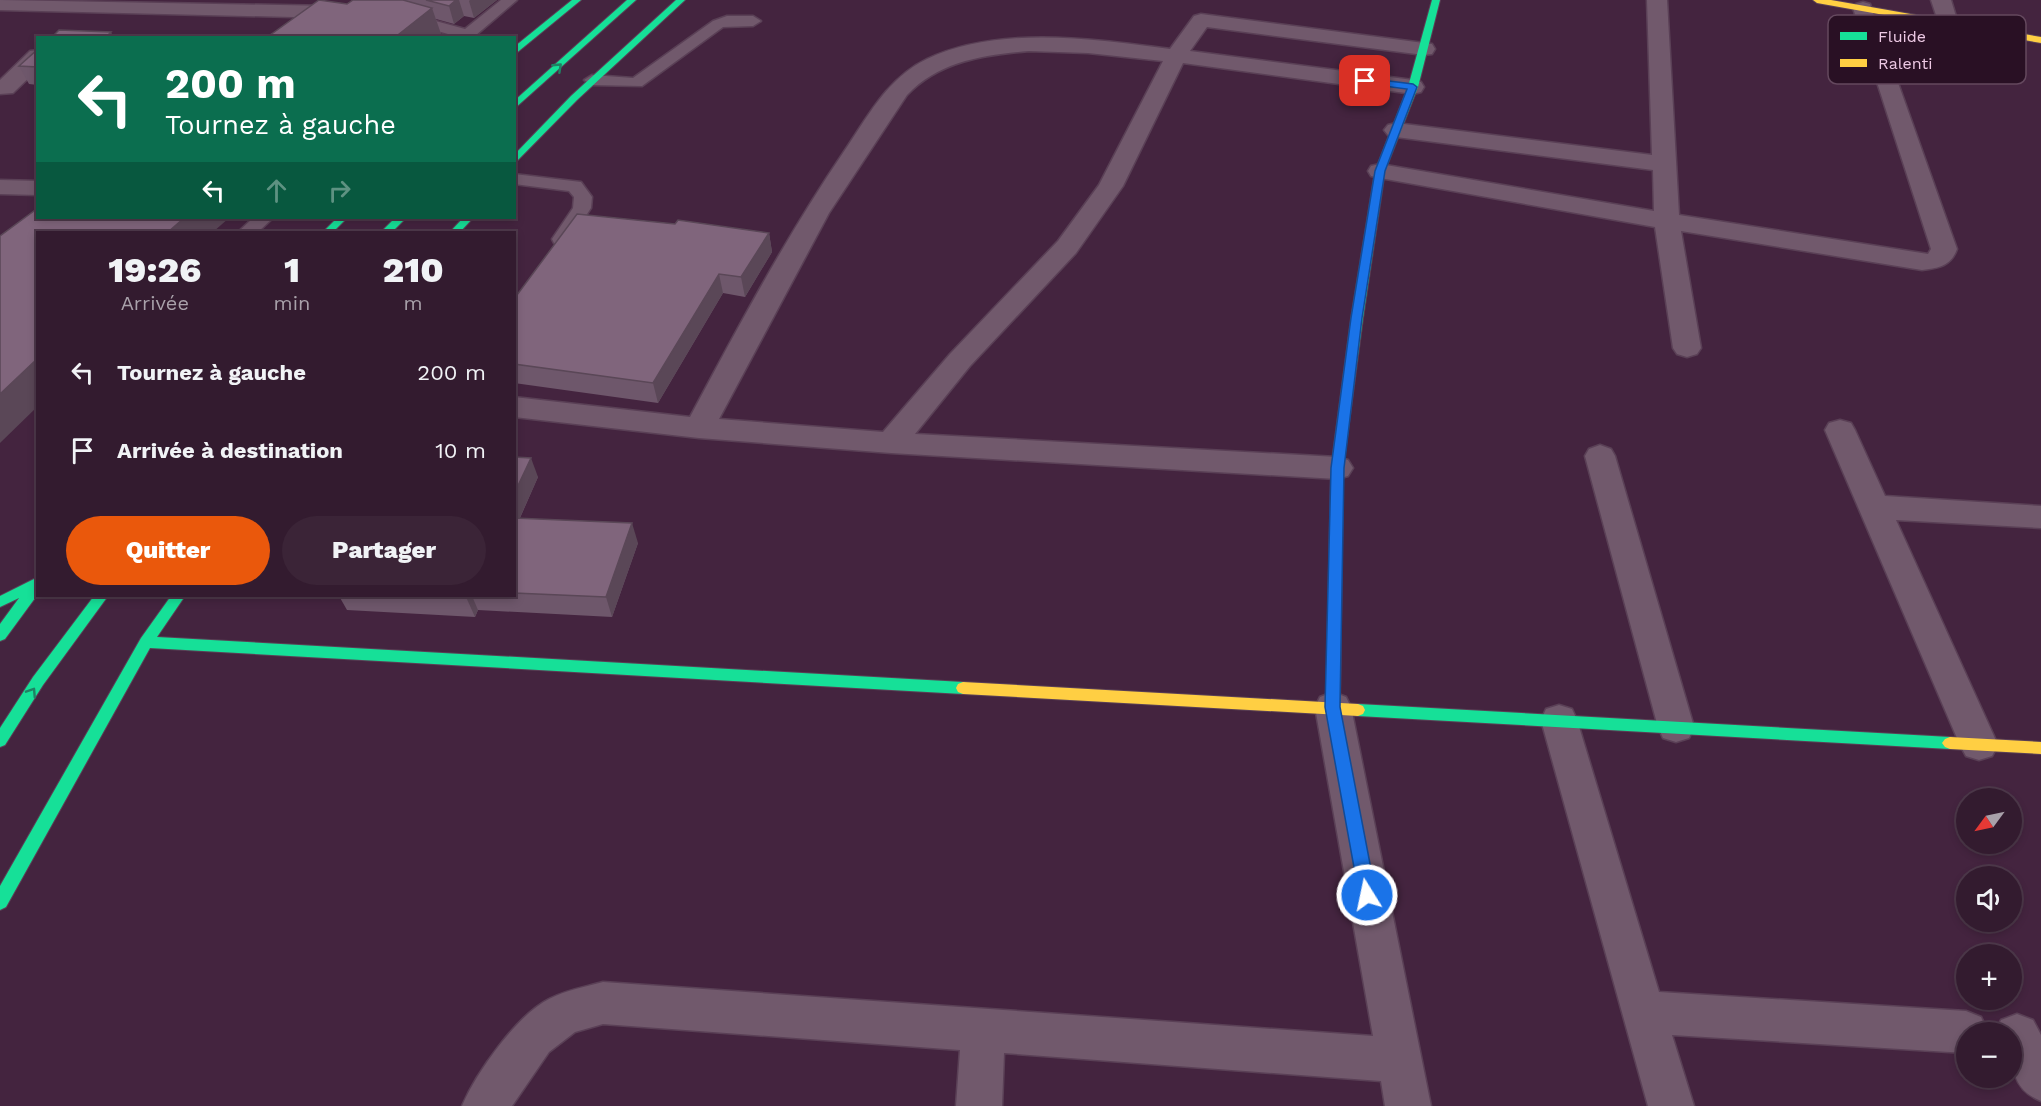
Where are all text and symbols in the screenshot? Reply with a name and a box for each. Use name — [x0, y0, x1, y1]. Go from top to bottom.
legend — [1828, 15, 2026, 84]
text: Fluide — [1878, 27, 1926, 46]
text: Ralenti — [1878, 54, 1933, 73]
pin — [1339, 55, 1390, 106]
text: 200 m — [165, 59, 296, 108]
icon: left — [66, 60, 144, 138]
one-way arrow — [551, 63, 561, 74]
icon: arrive — [1348, 64, 1381, 97]
text: Tournez à gauche — [165, 109, 396, 141]
icon: left — [197, 174, 230, 207]
icon: ahead — [260, 174, 293, 207]
icon: right — [323, 174, 356, 207]
text: 19:26 — [108, 249, 201, 291]
text: 1 — [284, 249, 300, 291]
text: 210 — [383, 249, 444, 291]
text: Arrivée — [121, 291, 189, 315]
text: min — [274, 291, 310, 315]
text: m — [404, 291, 423, 315]
icon: left — [66, 356, 99, 389]
text: Tournez à gauche — [117, 360, 306, 385]
text: 200 m — [417, 360, 486, 385]
icon: arrive — [66, 434, 99, 467]
text: Arrivée à destination — [117, 438, 343, 463]
text: 10 m — [435, 438, 486, 463]
button: Quitter — [66, 516, 270, 585]
button: Partager — [282, 516, 486, 585]
one-way arrow — [24, 687, 35, 698]
north arrow — [1956, 788, 2022, 854]
map controls — [1956, 788, 2022, 1088]
position arrow — [1335, 863, 1399, 927]
button: sound — [1956, 866, 2022, 932]
button: + — [1956, 944, 2022, 1010]
button: − — [1956, 1022, 2022, 1088]

